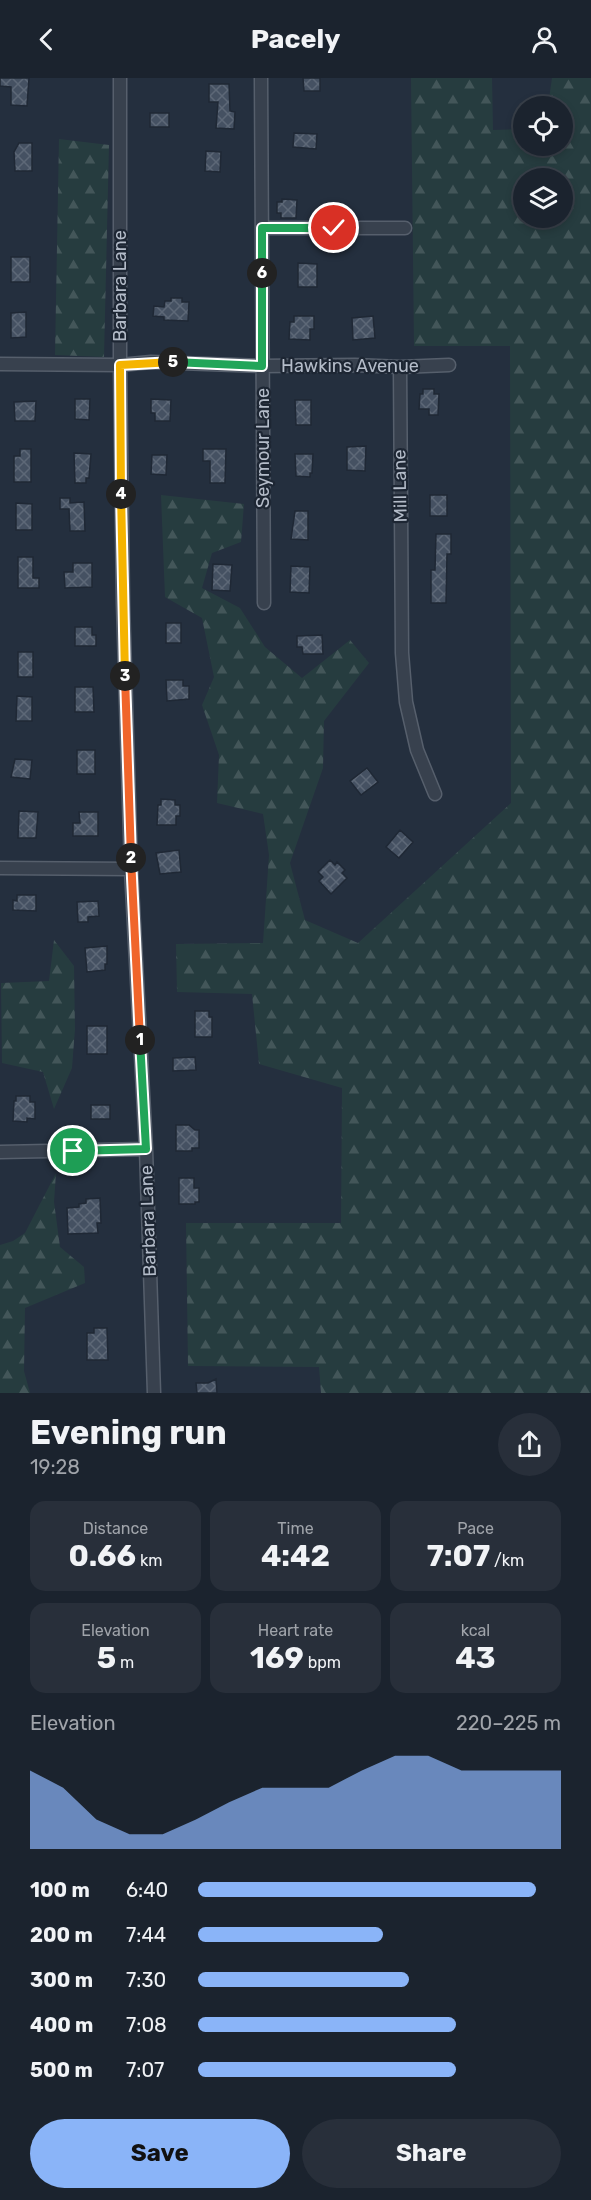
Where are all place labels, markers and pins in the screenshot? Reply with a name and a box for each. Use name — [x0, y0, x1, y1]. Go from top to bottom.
pin — [308, 202, 359, 253]
pin: 6 — [247, 258, 277, 288]
pin: 5 — [158, 347, 188, 377]
pin: 4 — [106, 479, 136, 509]
pin: 3 — [110, 661, 140, 691]
pin: 2 — [116, 843, 146, 873]
pin: 1 — [125, 1025, 155, 1055]
pin — [47, 1125, 98, 1176]

